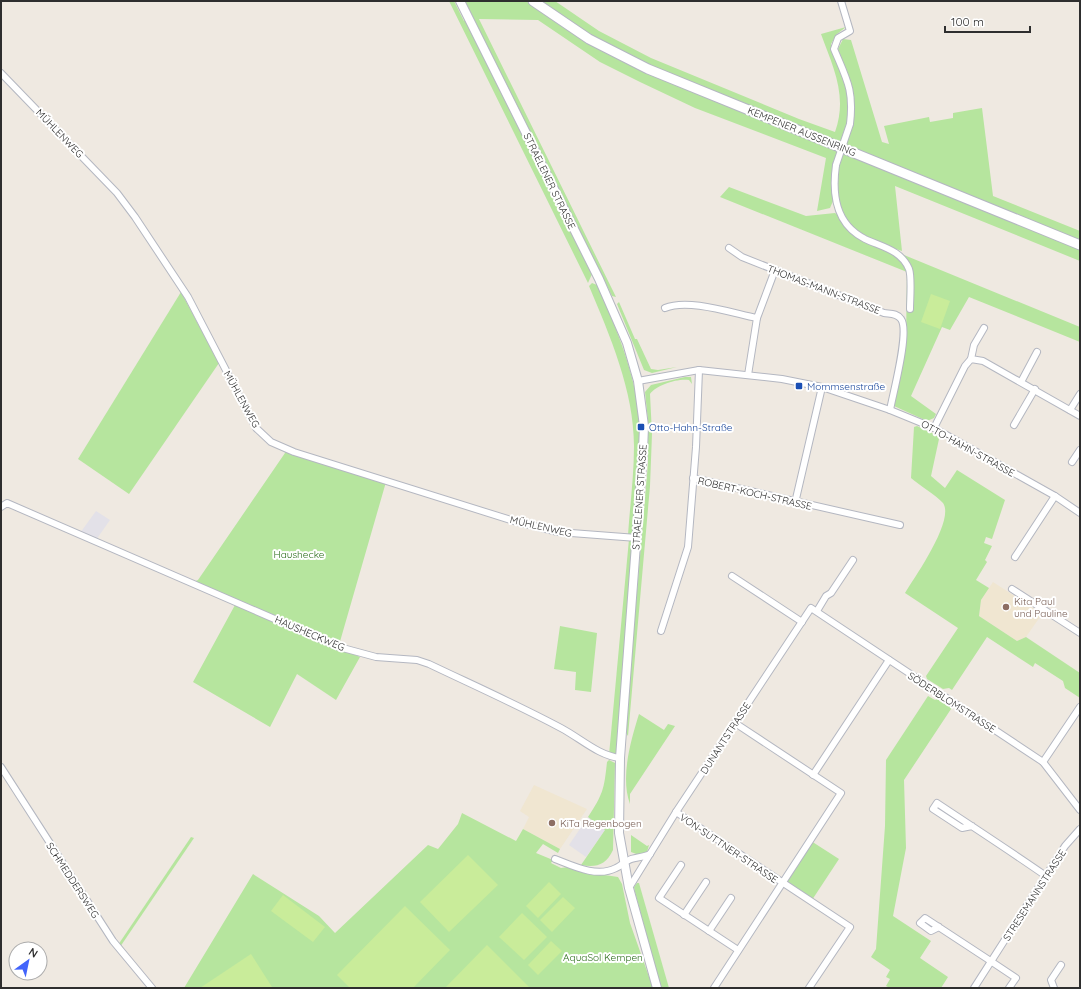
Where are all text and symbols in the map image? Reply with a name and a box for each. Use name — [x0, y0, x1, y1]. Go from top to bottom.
scale bar — [945, 8, 1030, 34]
text: 100 m — [951, 14, 984, 29]
street label: KEMPENER AUSSENRING — [746, 104, 858, 159]
street label: MÜHLENWEG — [33, 106, 86, 161]
street label: STRAELENER STRASSE — [521, 131, 579, 232]
street label: THOMAS-MANN-STRASSE — [765, 262, 883, 317]
street label: MÜHLENWEG — [221, 368, 263, 430]
place label: Mommsenstraße — [807, 380, 886, 393]
marker: Mommsenstraße — [794, 381, 804, 391]
street label: OTTO-HAHN-STRASSE — [919, 417, 1017, 480]
place label: Otto-Hahn-Straße — [649, 421, 733, 434]
marker: Otto-Hahn-Straße — [636, 422, 646, 432]
street label: STRAELENER STRASSE — [629, 444, 650, 550]
street label: ROBERT-KOCH-STRASSE — [697, 474, 813, 513]
street label: MÜHLENWEG — [509, 513, 573, 540]
park label: Haushecke — [274, 548, 325, 561]
place label: Kita Paul und Pauline — [1014, 595, 1068, 620]
marker: Kita Paul und Pauline — [1001, 602, 1011, 612]
street label: HAUSHECKWEG — [273, 613, 347, 654]
street label: SÖDERBLOMSTRASSE — [905, 669, 998, 736]
street label: DUNANTSTRASSE — [697, 700, 754, 777]
street label: VON-SUTTNER-STRASSE — [677, 811, 781, 886]
place label: KiTa Regenbogen — [560, 817, 642, 830]
marker: KiTa Regenbogen — [547, 818, 557, 828]
street label: SCHMEDDERSWEG — [43, 840, 102, 921]
street label: STRESEMANNSTRASSE — [1000, 847, 1069, 943]
north arrow — [8, 941, 48, 981]
text: N — [26, 945, 41, 961]
park label: AquaSol Kempen — [563, 951, 643, 964]

